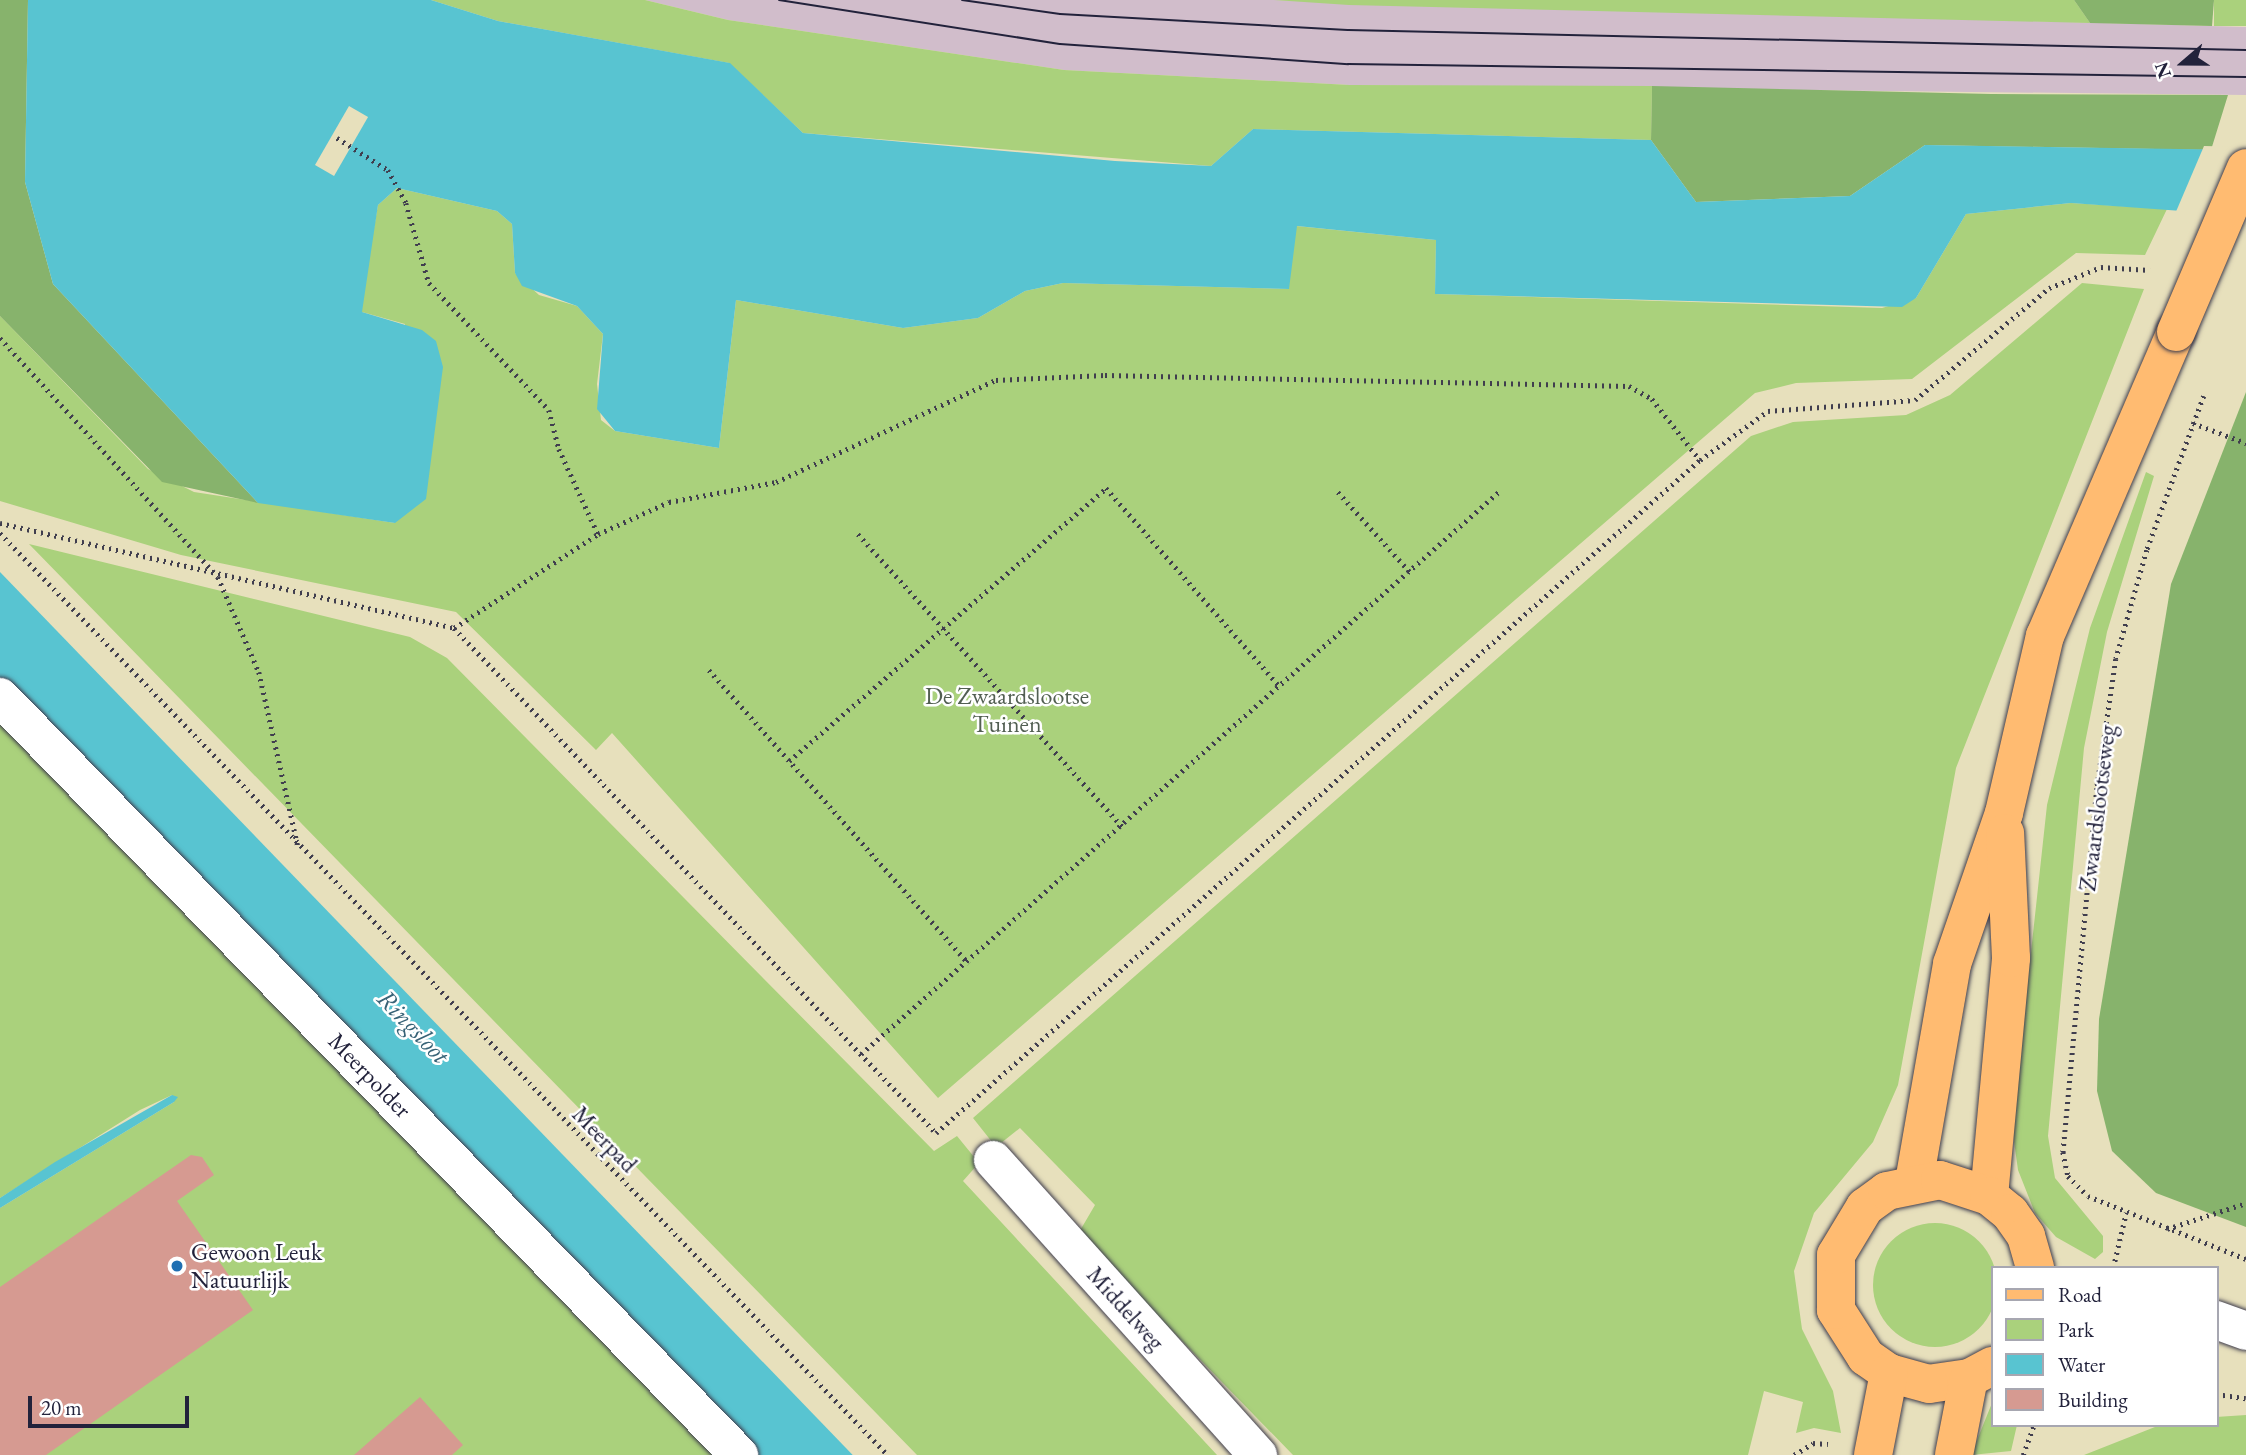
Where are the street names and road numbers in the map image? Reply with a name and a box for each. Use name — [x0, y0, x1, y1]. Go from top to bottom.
street label: Zwaardslootseweg — [2073, 723, 2121, 893]
street label: Meerpolder — [323, 1027, 417, 1123]
street label: Meerpad — [566, 1100, 644, 1178]
street label: Middelweg — [1081, 1260, 1171, 1356]

